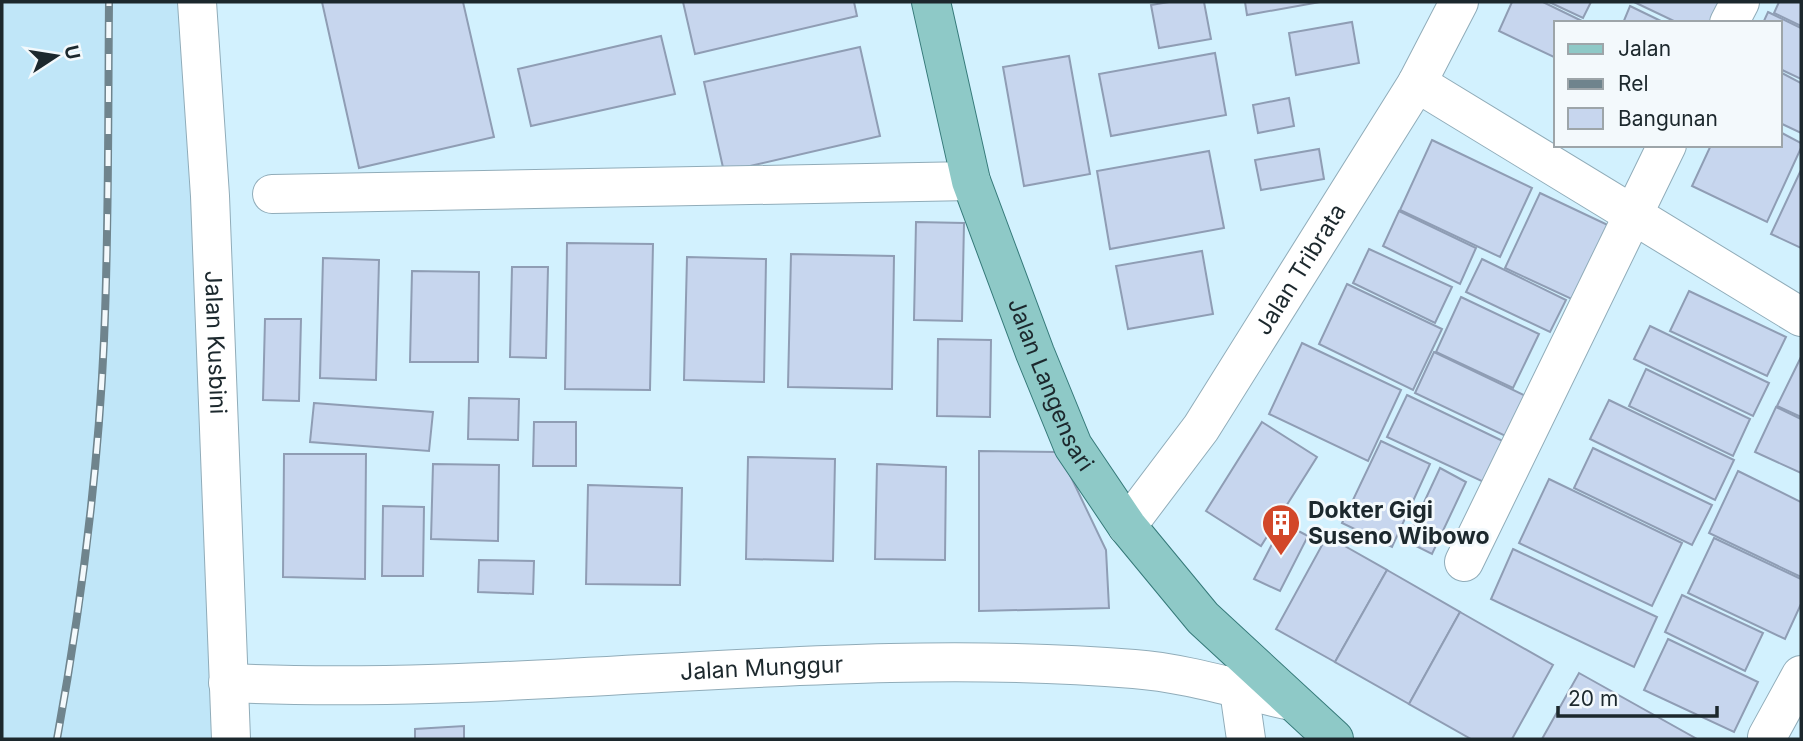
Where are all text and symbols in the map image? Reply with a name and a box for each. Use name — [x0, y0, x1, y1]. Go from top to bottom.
north arrow — [21, 21, 91, 91]
legend — [1554, 21, 1782, 147]
text: Jalan — [1618, 36, 1671, 61]
text: U — [59, 43, 85, 62]
text: Rel — [1618, 71, 1649, 96]
text: Bangunan — [1618, 106, 1718, 131]
street label: Jalan Tribrata — [1249, 199, 1352, 340]
street label: Jalan Kusbini — [199, 270, 232, 415]
street label: Jalan Langensari — [1002, 294, 1100, 476]
place label: Dokter Gigi Suseno Wibowo — [1308, 496, 1490, 550]
building icon: Dokter Gigi Suseno Wibowo — [1260, 502, 1302, 557]
street label: Jalan Munggur — [679, 650, 844, 686]
scale bar — [1558, 674, 1717, 718]
text: 20 m — [1568, 686, 1618, 711]

